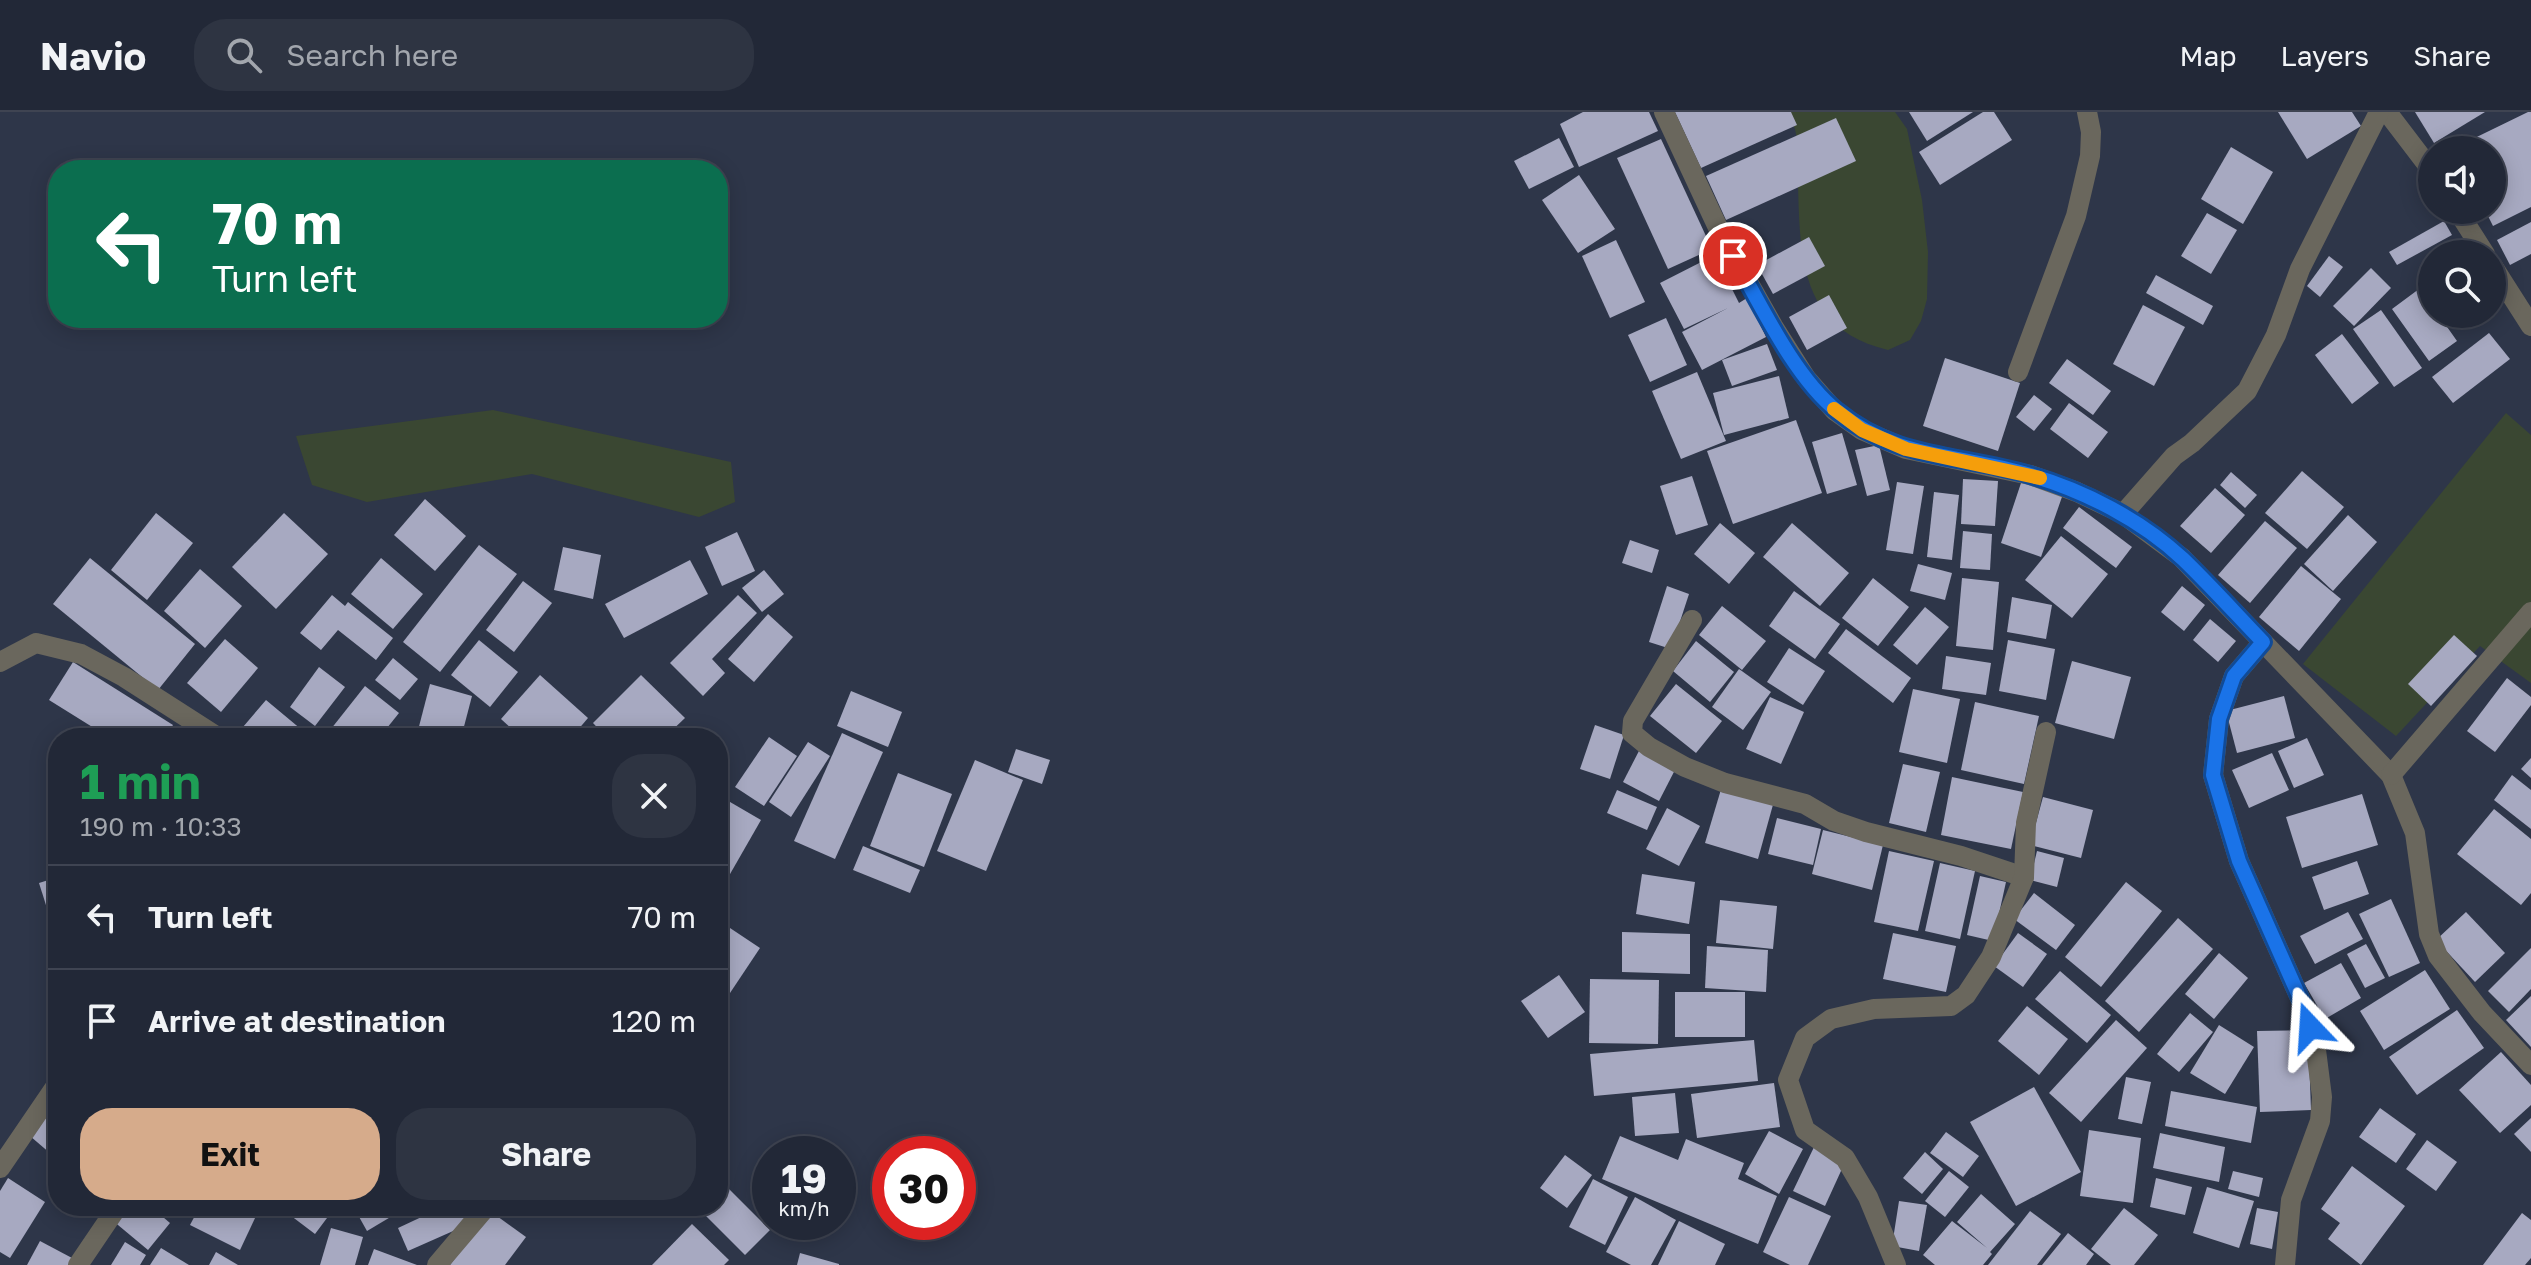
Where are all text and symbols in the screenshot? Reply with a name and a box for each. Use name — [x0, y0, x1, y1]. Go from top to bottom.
search box — [194, 19, 754, 91]
text: Navio — [40, 33, 146, 78]
icon: search — [222, 33, 266, 77]
text: Search here — [286, 37, 458, 73]
text: Map — [2179, 39, 2237, 72]
text: Layers — [2281, 39, 2369, 72]
text: Share — [2413, 39, 2491, 72]
map controls — [2418, 136, 2506, 328]
button: sound — [2418, 136, 2506, 224]
text: 70 m — [212, 189, 342, 256]
icon: left — [80, 192, 184, 296]
pin — [1699, 222, 1767, 290]
icon: arrive — [1711, 234, 1755, 278]
button: search — [2418, 240, 2506, 328]
text: Turn left — [212, 257, 358, 300]
text: 1 min — [80, 752, 201, 810]
button: close — [612, 754, 696, 838]
text: 190 m · 10:33 — [80, 811, 242, 842]
icon: left — [80, 895, 124, 939]
text: Turn left — [148, 899, 273, 935]
text: 70 m — [627, 899, 696, 935]
position arrow — [2268, 985, 2352, 1069]
icon: arrive — [80, 999, 124, 1043]
text: Arrive at destination — [148, 1003, 445, 1039]
text: 120 m — [611, 1003, 696, 1039]
button: Exit — [80, 1108, 380, 1200]
button: Share — [396, 1108, 696, 1200]
speed limit sign: 30 — [872, 1136, 976, 1240]
text: 19 — [781, 1154, 827, 1202]
text: km/h — [779, 1196, 829, 1220]

